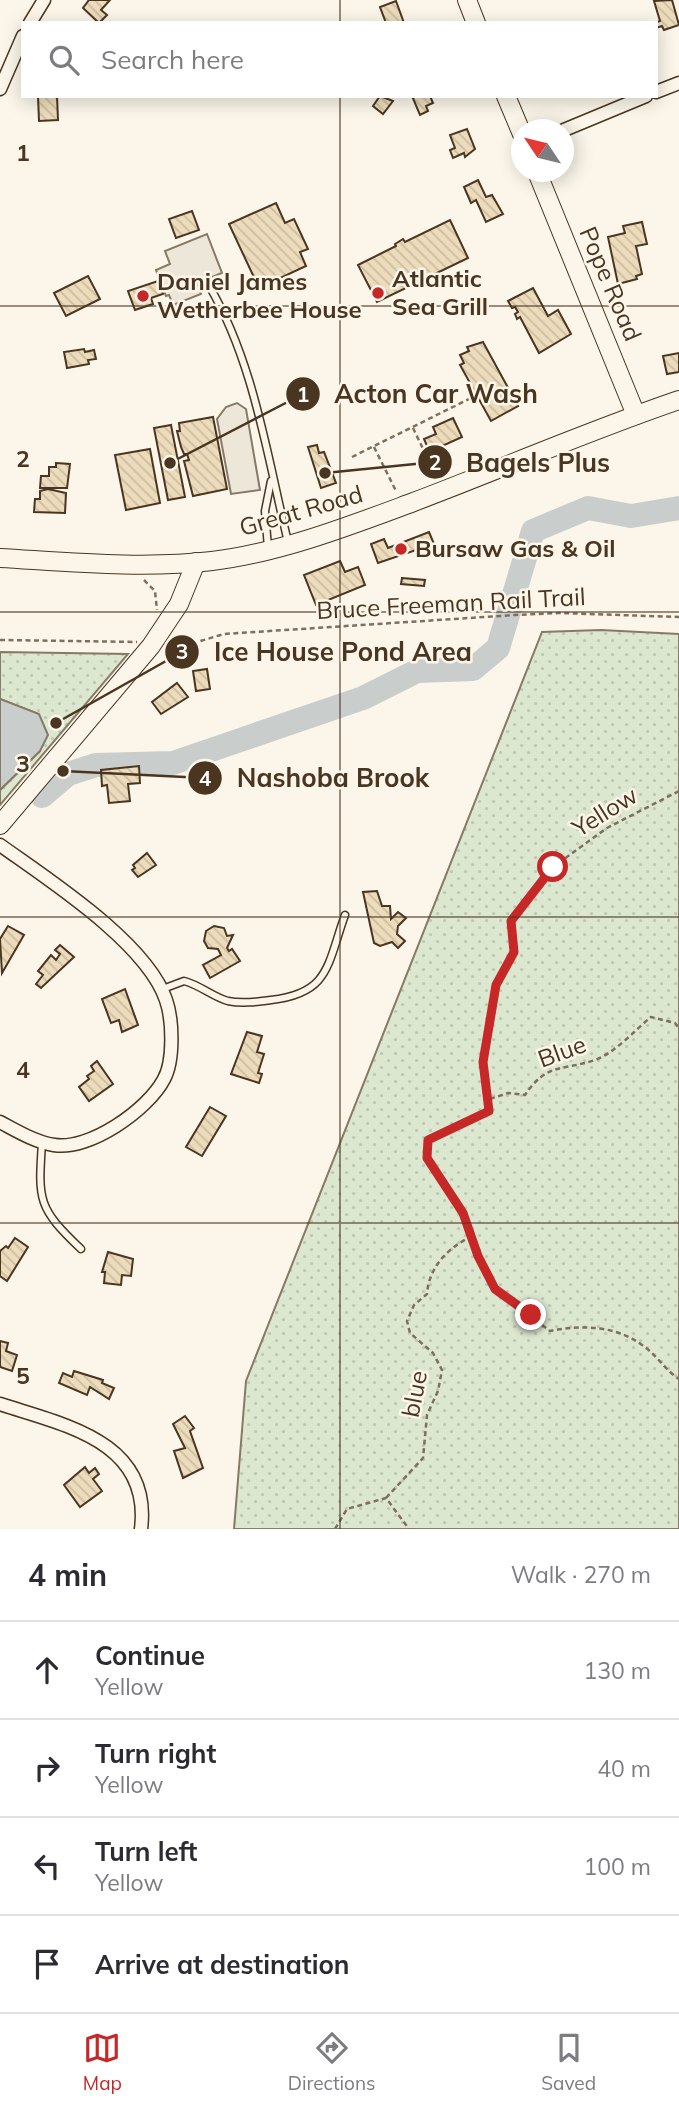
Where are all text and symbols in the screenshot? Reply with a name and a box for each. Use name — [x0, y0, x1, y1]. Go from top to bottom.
search box — [21, 21, 658, 98]
icon: search — [45, 41, 83, 79]
text: Search here — [101, 43, 244, 76]
north arrow — [511, 119, 574, 182]
text: 1 — [16, 138, 30, 167]
street label: Pope Road — [573, 222, 648, 345]
place label: Atlantic Sea Grill — [392, 263, 488, 321]
place label: Daniel James Wetherbee House — [157, 266, 362, 324]
marker: Atlantic Sea Grill — [370, 285, 386, 301]
marker: Daniel James Wetherbee House — [135, 288, 151, 304]
callout: Acton Car Wash — [285, 371, 552, 418]
text: Acton Car Wash — [334, 377, 538, 410]
text: 1 — [297, 381, 309, 407]
callout: Bagels Plus — [417, 439, 624, 486]
text: 2 — [16, 444, 30, 473]
text: Bagels Plus — [466, 446, 610, 479]
text: 2 — [429, 449, 441, 475]
street label: Great Road — [236, 478, 366, 542]
place label: Bursaw Gas & Oil — [415, 533, 615, 563]
marker: Bursaw Gas & Oil — [393, 541, 409, 557]
street label: Bruce Freeman Rail Trail — [316, 581, 586, 625]
callout: Ice House Pond Area — [165, 628, 486, 675]
text: Ice House Pond Area — [214, 635, 472, 668]
text: 3 — [176, 638, 188, 664]
text: 3 — [16, 749, 30, 778]
callout: Nashoba Brook — [188, 755, 443, 802]
text: Nashoba Brook — [237, 761, 430, 794]
text: 4 — [199, 765, 212, 791]
street label: Yellow — [565, 779, 643, 843]
route start — [537, 851, 568, 882]
street label: Blue — [534, 1029, 590, 1074]
text: 4 — [16, 1055, 30, 1084]
route end — [515, 1299, 546, 1330]
text: 5 — [16, 1361, 30, 1390]
street label: blue — [395, 1368, 433, 1420]
text: 4 min — [28, 1556, 107, 1594]
text: Walk · 270 m — [511, 1560, 651, 1589]
text: Continue — [95, 1639, 205, 1672]
icon: ahead — [28, 1651, 66, 1689]
text: 130 m — [583, 1656, 651, 1685]
text: Yellow — [95, 1672, 164, 1701]
text: Turn right — [95, 1737, 216, 1770]
icon: right — [28, 1749, 66, 1787]
text: 40 m — [597, 1754, 651, 1783]
text: Yellow — [95, 1770, 164, 1799]
text: Turn left — [95, 1835, 197, 1868]
icon: left — [28, 1847, 66, 1885]
text: 100 m — [583, 1852, 651, 1881]
text: Yellow — [95, 1868, 164, 1897]
icon: arrive — [28, 1945, 66, 1983]
text: Arrive at destination — [95, 1948, 350, 1981]
tab: Map — [83, 2029, 122, 2095]
tab: Directions — [288, 2029, 376, 2095]
tab: Saved — [541, 2029, 596, 2095]

